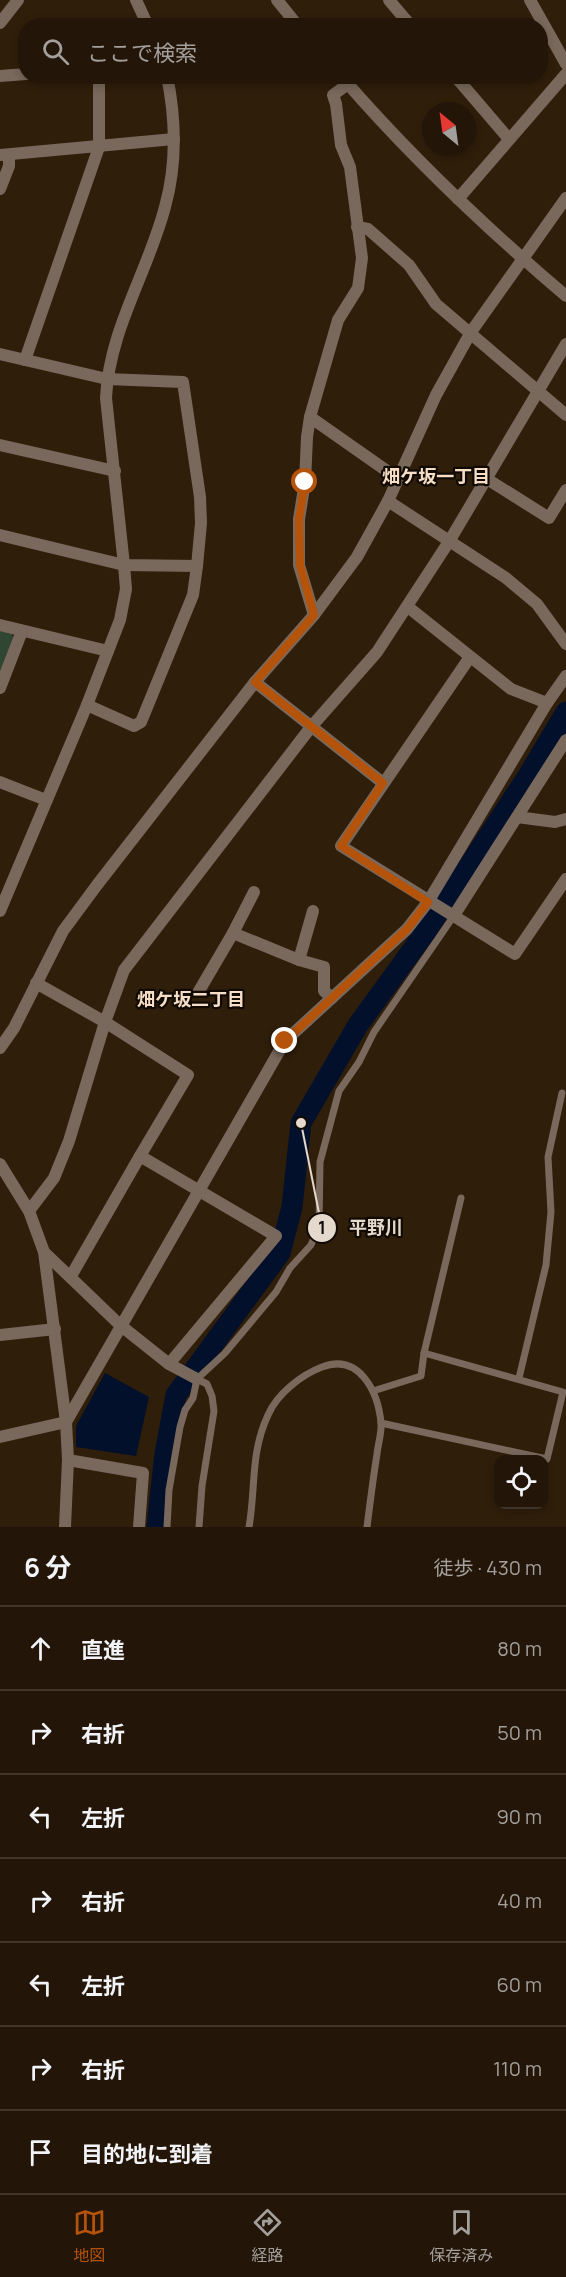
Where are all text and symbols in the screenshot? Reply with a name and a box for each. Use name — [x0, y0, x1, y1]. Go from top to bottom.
search box — [18, 18, 548, 84]
icon: search — [39, 35, 72, 68]
text: ここで検索 — [87, 38, 197, 68]
north arrow — [422, 102, 476, 156]
district label: 畑ケ坂一丁目 — [382, 464, 490, 488]
route start — [291, 468, 317, 494]
district label: 畑ケ坂二丁目 — [137, 987, 245, 1011]
route end — [271, 1027, 297, 1053]
callout: 平野川 — [307, 1210, 415, 1246]
text: 1 — [318, 1215, 326, 1239]
text: 平野川 — [349, 1215, 403, 1239]
map controls — [494, 1455, 548, 1509]
button: locate — [494, 1455, 548, 1509]
text: 6 分 — [24, 1549, 71, 1585]
text: 徒歩 · 430 m — [433, 1554, 542, 1581]
icon: ahead — [24, 1632, 57, 1665]
text: 直進 — [81, 1635, 125, 1665]
text: 80 m — [497, 1635, 542, 1662]
icon: right — [24, 1716, 57, 1749]
text: 右折 — [81, 1719, 125, 1749]
text: 50 m — [497, 1719, 542, 1746]
icon: left — [24, 1800, 57, 1833]
text: 左折 — [81, 1803, 125, 1833]
text: 90 m — [496, 1803, 542, 1830]
icon: right — [24, 1884, 57, 1917]
text: 右折 — [81, 1887, 125, 1917]
text: 40 m — [497, 1887, 542, 1914]
icon: left — [24, 1968, 57, 2001]
text: 左折 — [81, 1971, 125, 2001]
text: 60 m — [496, 1971, 542, 1998]
icon: right — [24, 2052, 57, 2085]
text: 右折 — [81, 2055, 125, 2085]
text: 110 m — [493, 2055, 542, 2082]
icon: arrive — [24, 2136, 57, 2169]
text: 目的地に到着 — [81, 2139, 213, 2169]
tab: 地図 — [73, 2206, 106, 2266]
tab: 経路 — [251, 2206, 284, 2266]
tab: 保存済み — [429, 2206, 493, 2266]

